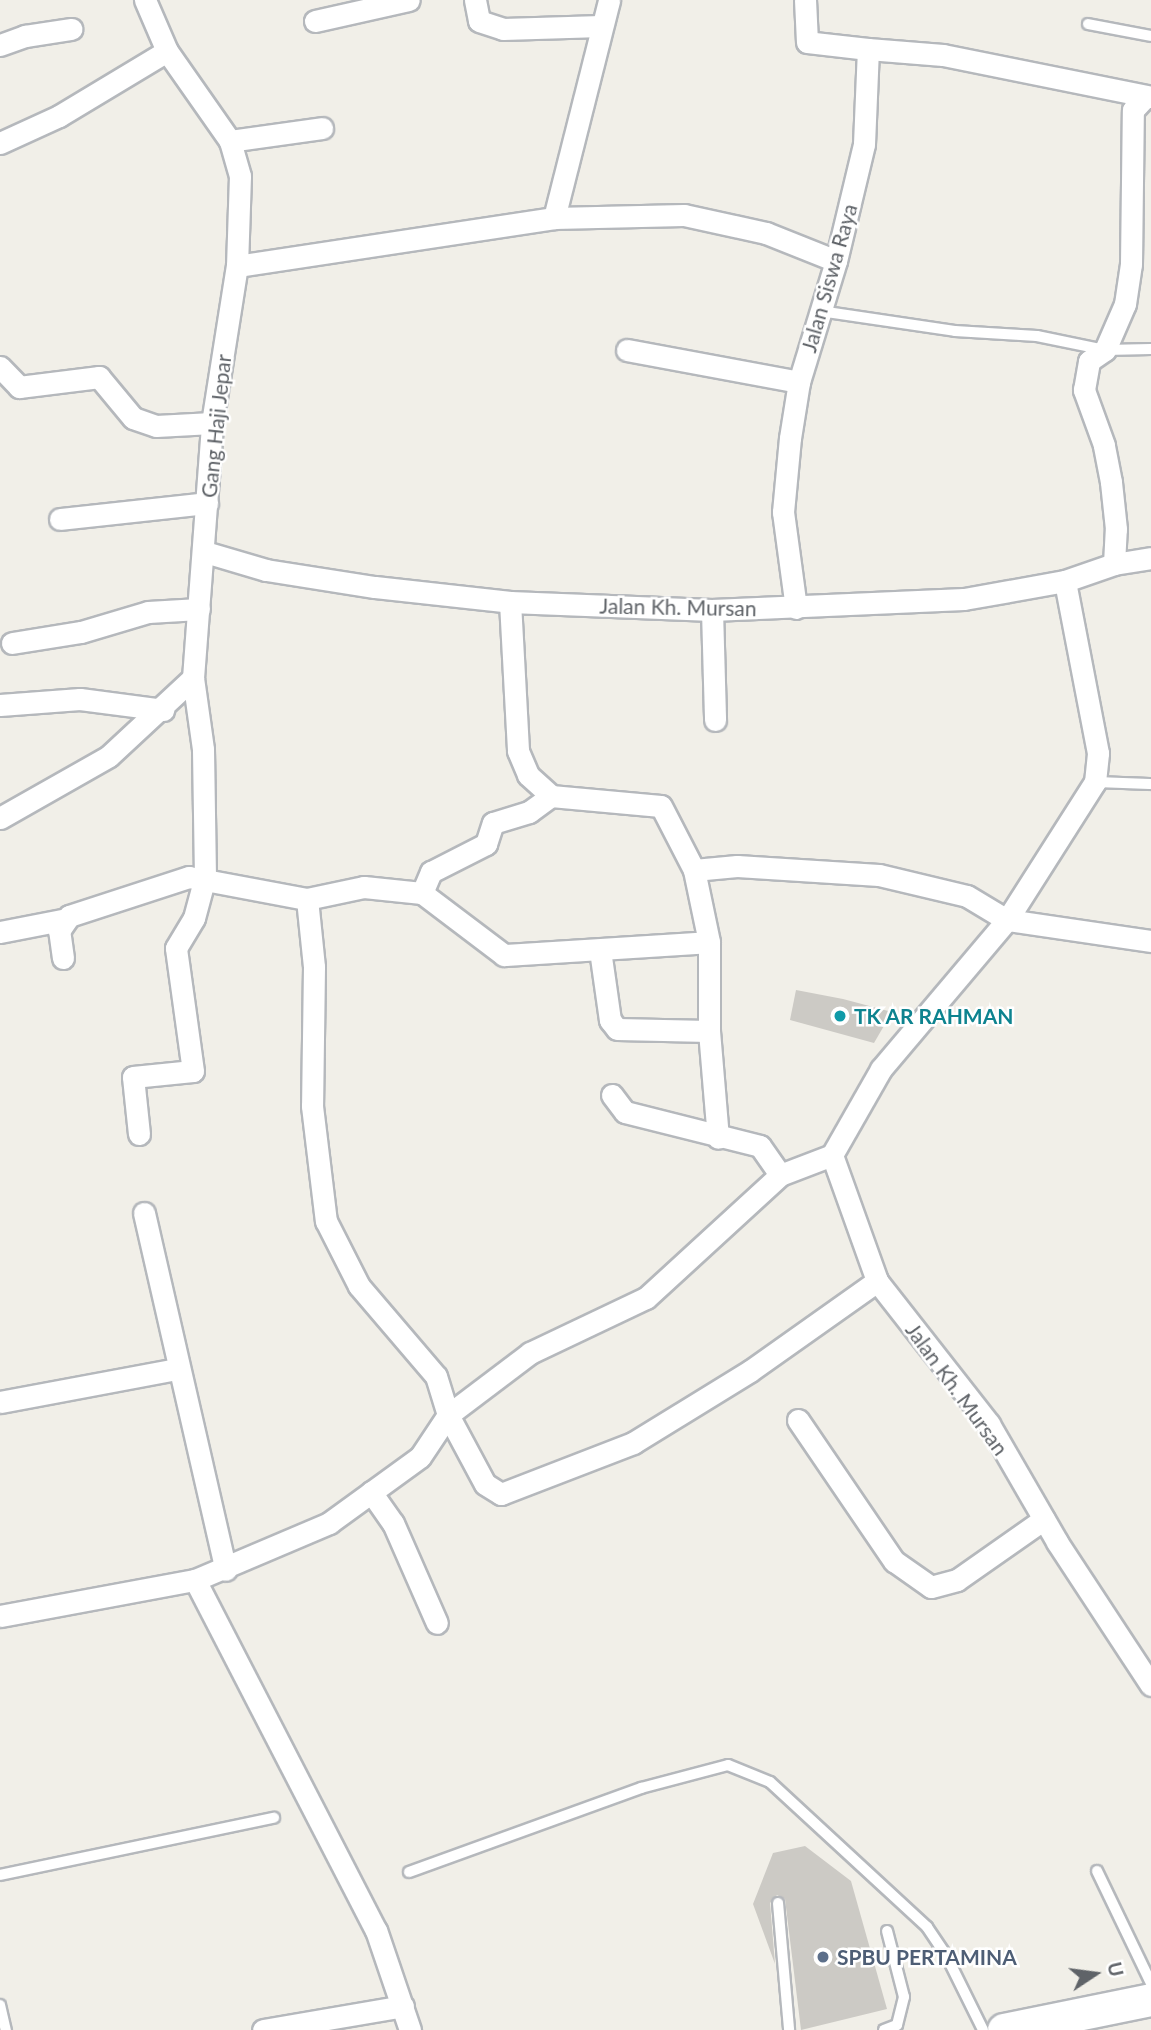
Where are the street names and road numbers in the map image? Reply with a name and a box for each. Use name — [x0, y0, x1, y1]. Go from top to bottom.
street label: Jalan Siswa Raya — [796, 201, 862, 355]
street label: Gang Haji Jepar — [196, 353, 236, 499]
street label: Jalan Kh. Mursan — [599, 593, 757, 621]
street label: Jalan Kh. Mursan — [901, 1318, 1013, 1460]

